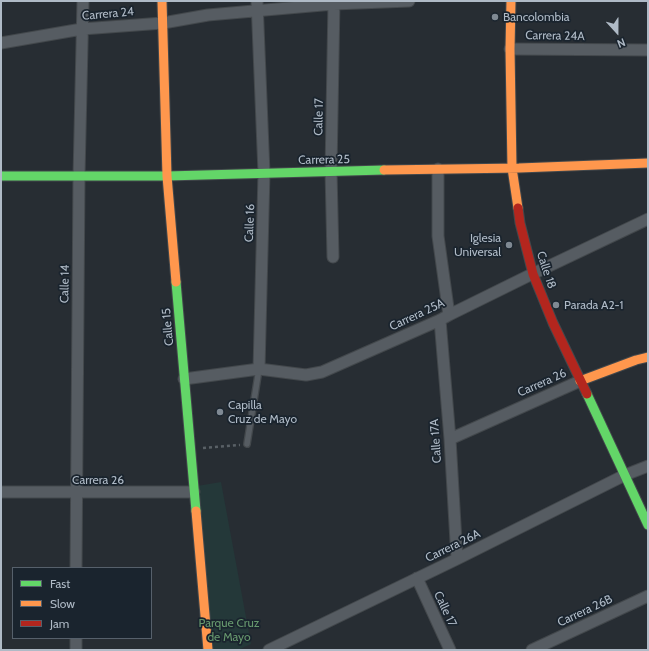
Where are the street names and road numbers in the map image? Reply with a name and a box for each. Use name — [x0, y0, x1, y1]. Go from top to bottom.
street label: Carrera 24 — [81, 5, 135, 23]
street label: Carrera 24A — [525, 28, 585, 44]
street label: Calle 17 — [311, 98, 327, 136]
street label: Carrera 25 — [298, 152, 350, 168]
street label: Calle 16 — [242, 204, 258, 242]
street label: Calle 18 — [533, 249, 559, 291]
street label: Calle 14 — [57, 265, 73, 303]
street label: Carrera 25A — [387, 296, 447, 334]
street label: Calle 15 — [159, 307, 177, 347]
street label: Carrera 26 — [515, 366, 569, 400]
street label: Calle 17A — [427, 418, 445, 464]
street label: Carrera 26 — [72, 473, 124, 487]
street label: Carrera 26A — [423, 527, 483, 565]
street label: Calle 17 — [431, 589, 459, 629]
street label: Carrera 26B — [555, 592, 615, 630]

